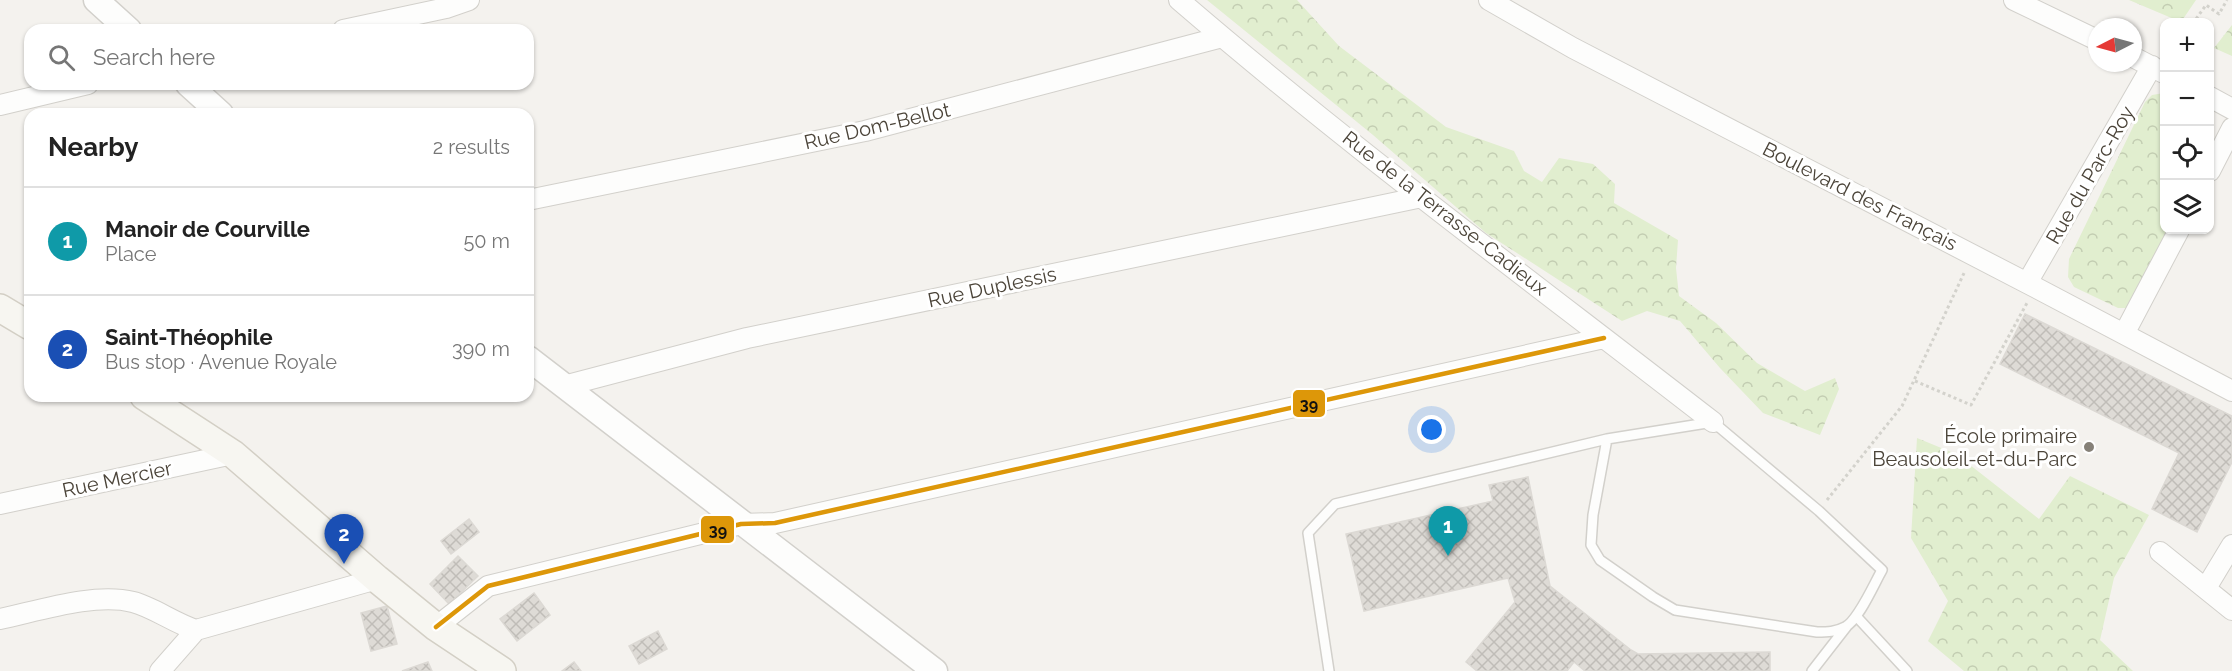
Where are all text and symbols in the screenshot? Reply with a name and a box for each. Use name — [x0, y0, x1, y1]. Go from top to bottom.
north arrow — [2088, 18, 2142, 72]
map controls — [2160, 18, 2214, 234]
button: + — [2160, 18, 2214, 72]
search box — [24, 24, 534, 90]
icon: search — [45, 41, 78, 74]
text: Search here — [93, 44, 215, 70]
button: − — [2160, 72, 2214, 126]
street label: Rue Dom-Bellot — [802, 97, 953, 154]
street label: Rue du Parc-Roy — [2041, 102, 2139, 248]
street label: Rue de la Terrasse-Cadieux — [1338, 126, 1552, 300]
button: locate — [2160, 126, 2214, 180]
text: Nearby — [48, 132, 138, 162]
text: 2 results — [433, 135, 510, 159]
street label: Boulevard des Français — [1759, 137, 1961, 255]
button: layers — [2160, 180, 2214, 234]
text: Manoir de Courville — [105, 216, 310, 242]
text: 1 — [63, 229, 72, 253]
text: 50 m — [463, 229, 510, 253]
text: Place — [105, 242, 156, 266]
street label: Rue Duplessis — [926, 262, 1058, 312]
text: Saint-Théophile — [105, 324, 273, 350]
text: 2 — [62, 337, 73, 361]
text: 390 m — [452, 337, 510, 361]
text: Bus stop · Avenue Royale — [105, 350, 337, 374]
line badge: 39 — [1292, 389, 1326, 418]
text: 39 — [1300, 395, 1318, 414]
your location — [1417, 415, 1446, 444]
place label: École primaire Beausoleil-et-du-Parc — [1872, 424, 2077, 471]
marker: École primaire Beausoleil-et-du-Parc — [2082, 440, 2096, 454]
street label: Rue Mercier — [60, 456, 174, 502]
pin: 1 — [1428, 506, 1468, 556]
pin: 2 — [324, 514, 364, 564]
line badge: 39 — [700, 515, 735, 544]
text: 39 — [709, 521, 727, 540]

